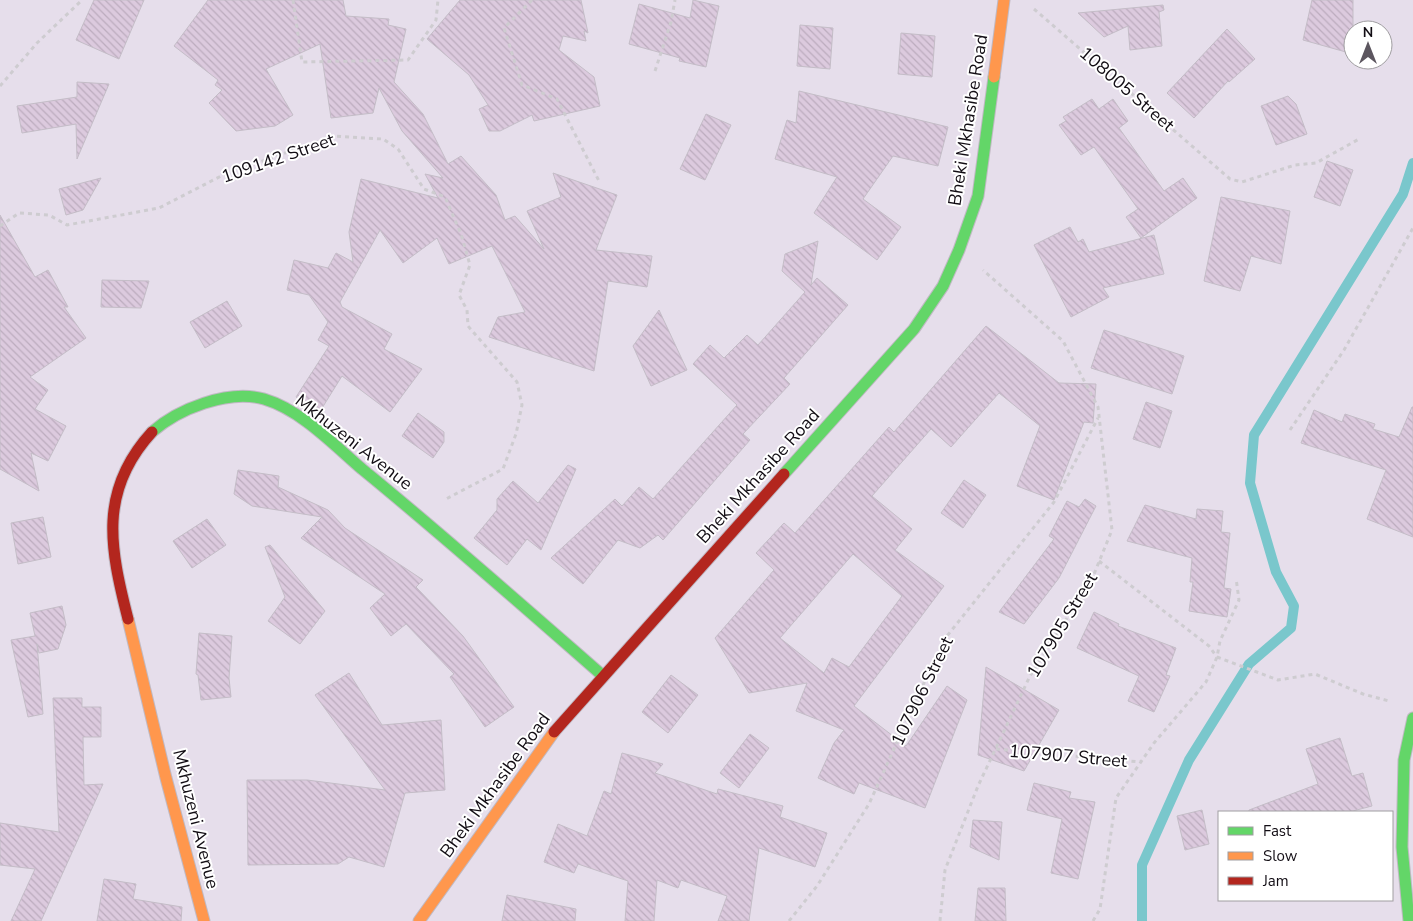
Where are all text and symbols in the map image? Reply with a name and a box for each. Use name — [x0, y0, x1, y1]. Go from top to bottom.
north arrow — [1343, 20, 1393, 70]
text: N — [1363, 23, 1373, 42]
street label: Bheki Mkhasibe Road — [943, 33, 993, 207]
street label: 108005 Street — [1074, 41, 1180, 137]
street label: 109142 Street — [218, 127, 339, 189]
street label: Mkhuzeni Avenue — [290, 389, 418, 495]
street label: Bheki Mkhasibe Road — [691, 404, 825, 548]
street label: 107905 Street — [1021, 567, 1103, 682]
street label: 107906 Street — [885, 632, 959, 750]
street label: Bheki Mkhasibe Road — [434, 708, 556, 862]
street label: 107907 Street — [1008, 739, 1129, 773]
street label: Mkhuzeni Avenue — [167, 747, 225, 891]
legend — [1218, 811, 1393, 901]
text: Fast — [1263, 821, 1292, 841]
text: Slow — [1263, 846, 1298, 866]
text: Jam — [1262, 871, 1289, 891]

